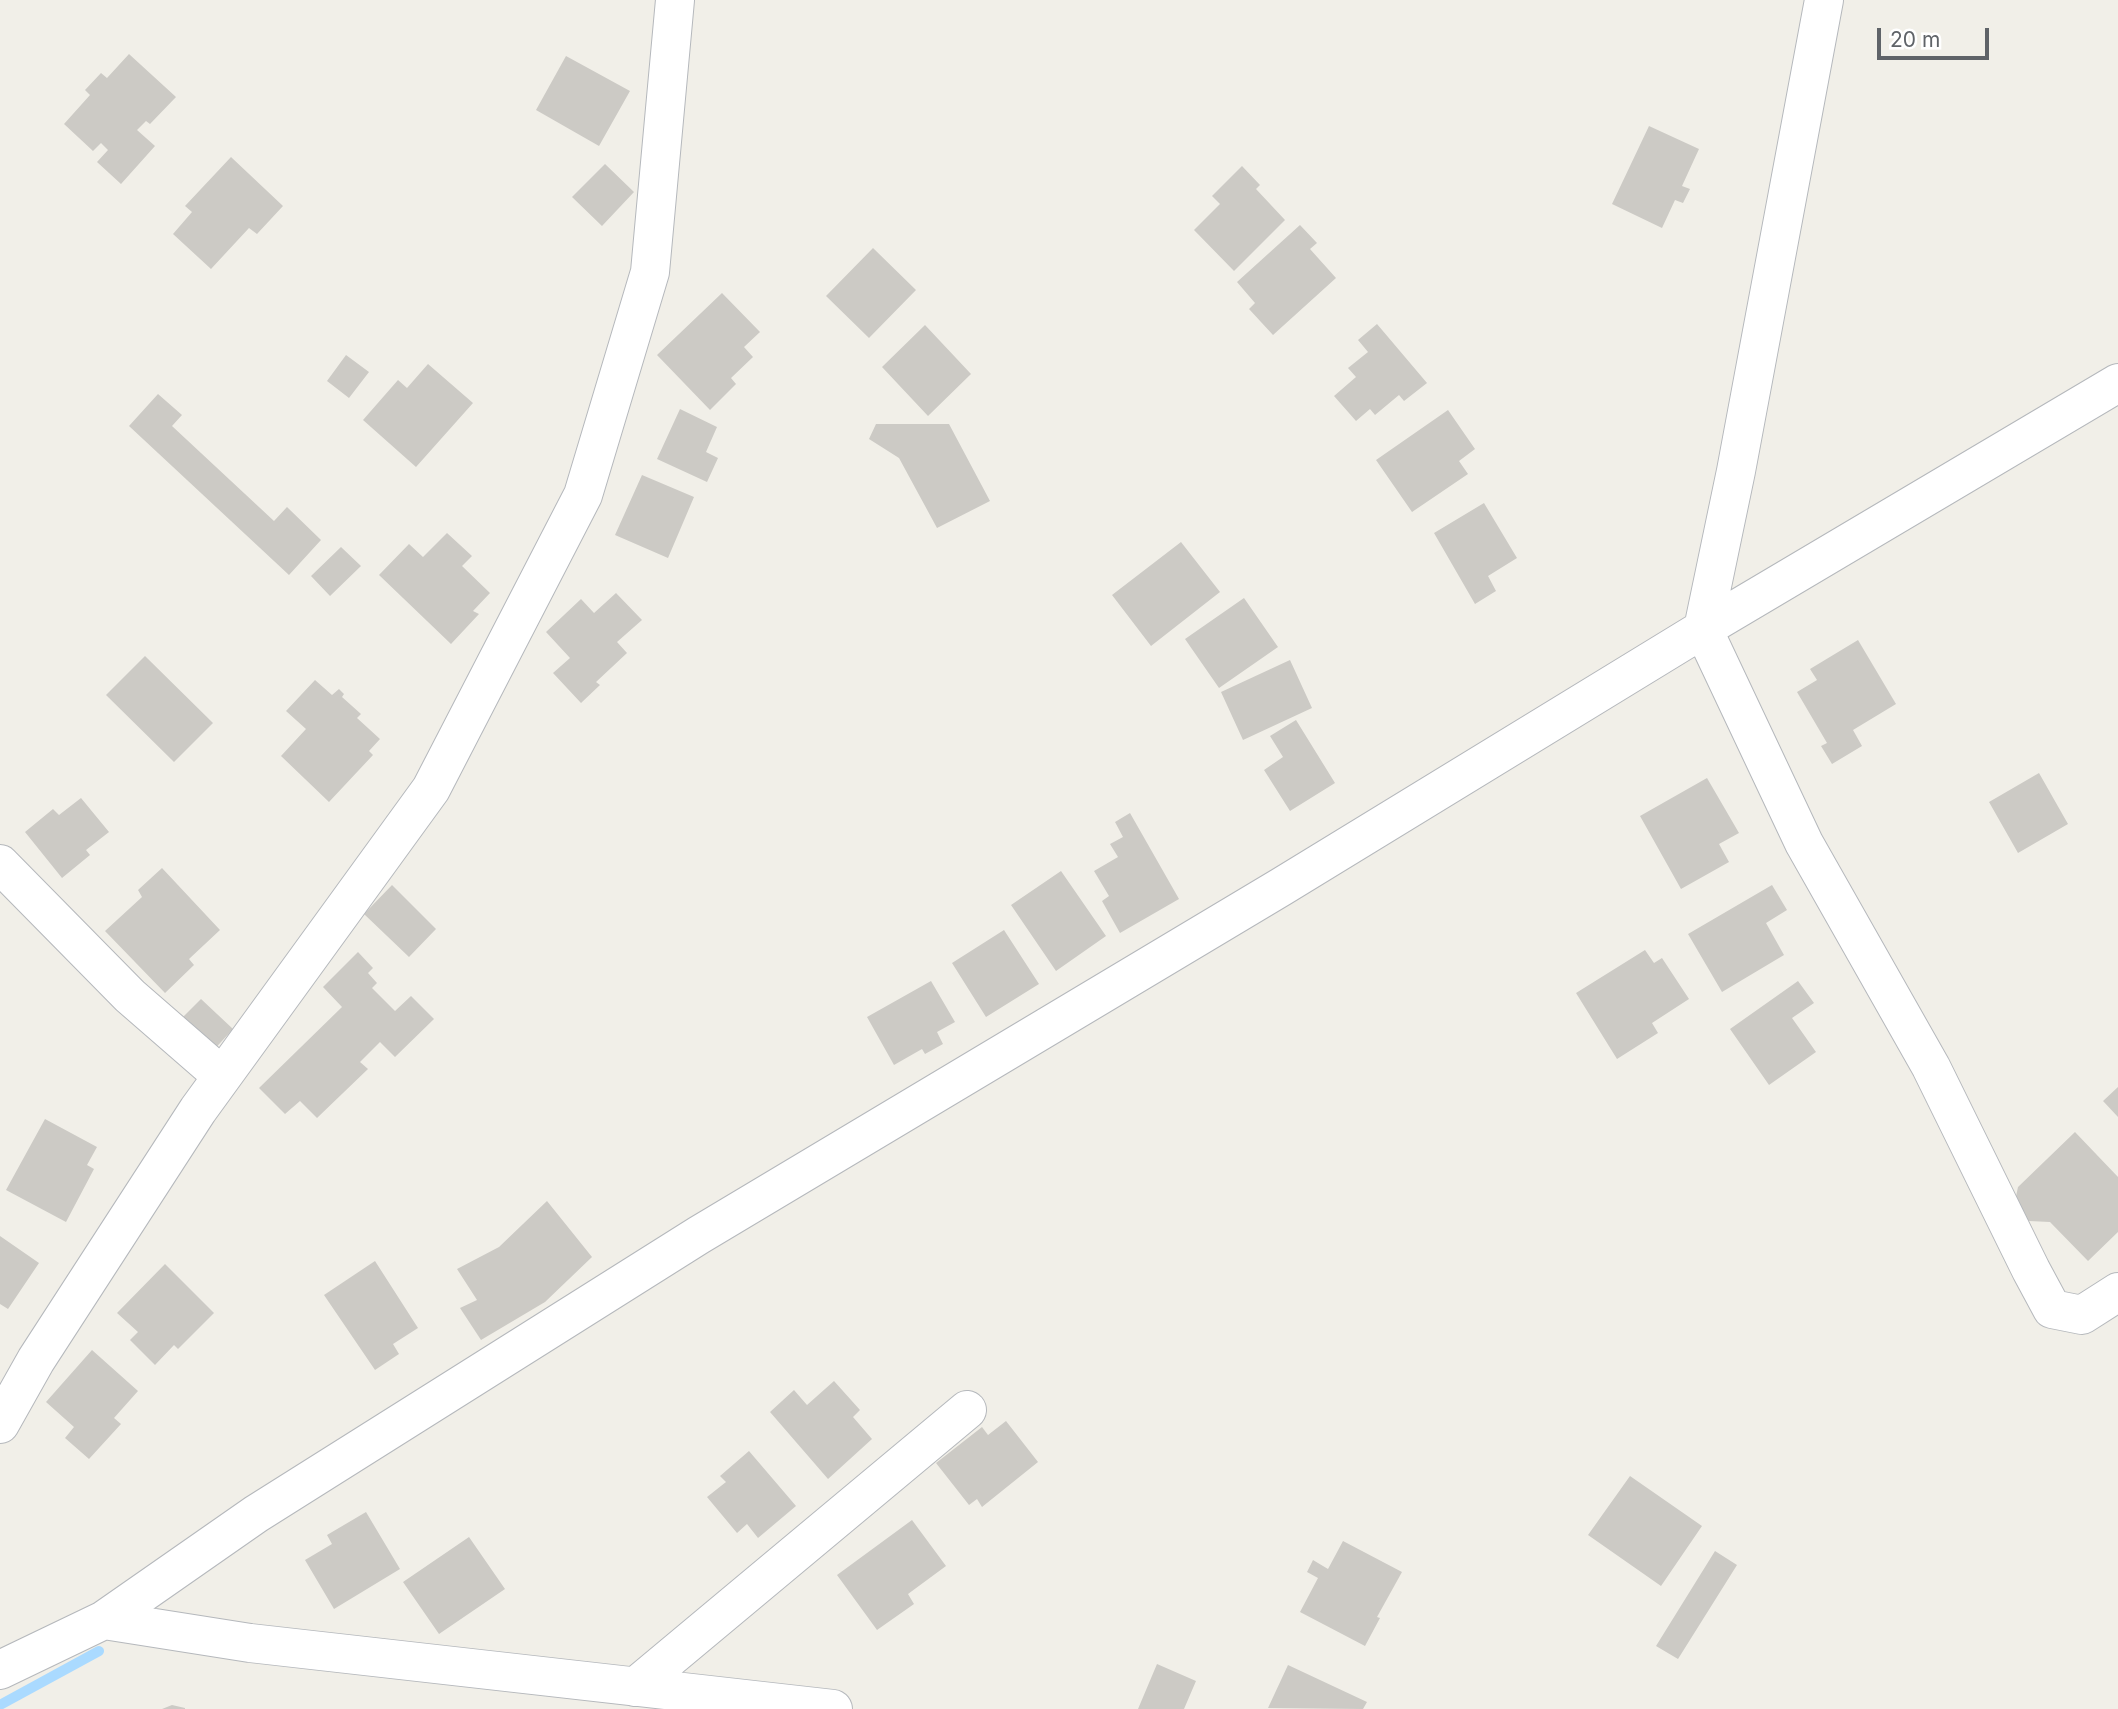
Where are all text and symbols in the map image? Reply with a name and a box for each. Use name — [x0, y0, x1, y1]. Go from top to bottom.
scale bar — [1880, 14, 1992, 58]
text: 20 m — [1890, 27, 1940, 52]

